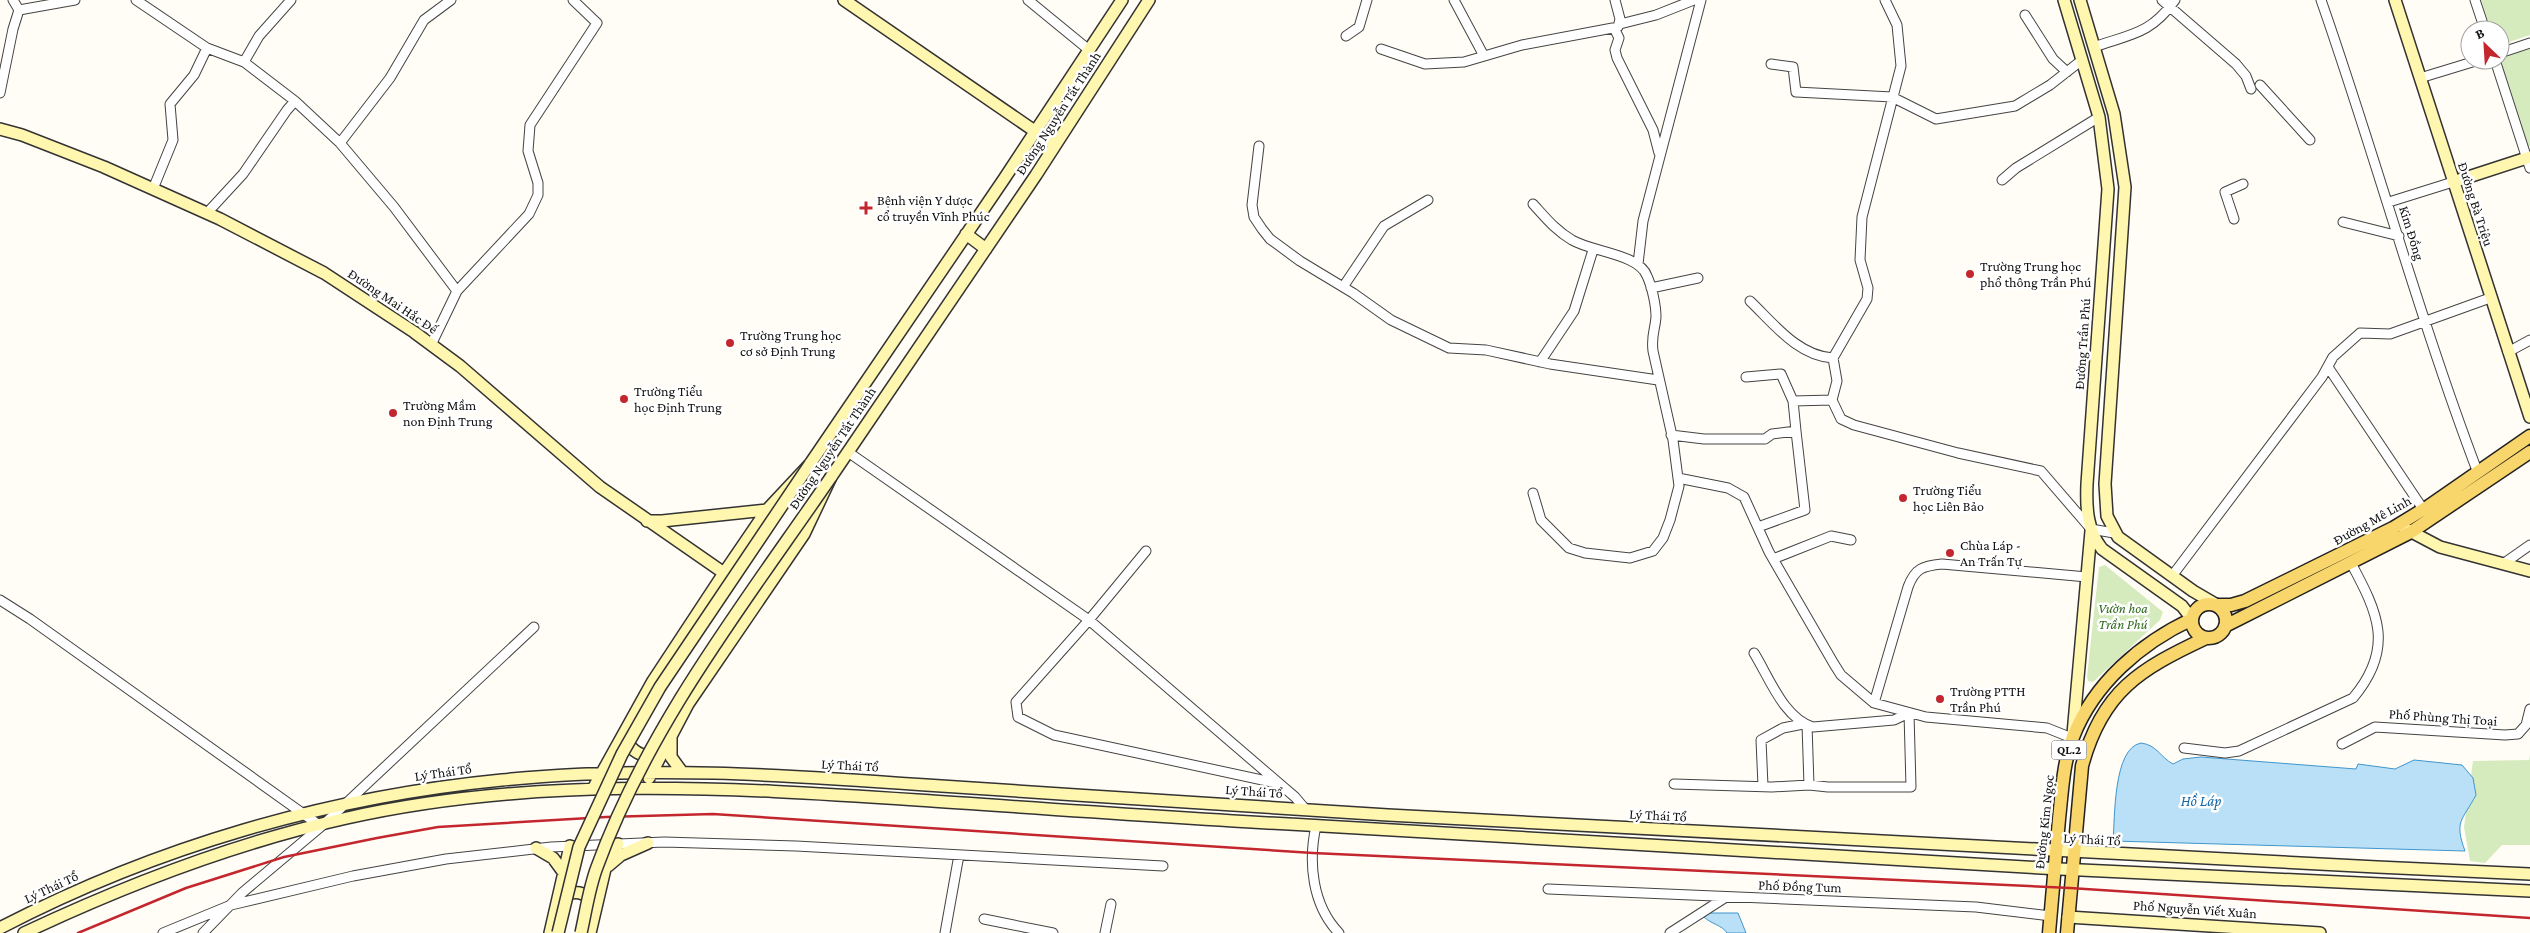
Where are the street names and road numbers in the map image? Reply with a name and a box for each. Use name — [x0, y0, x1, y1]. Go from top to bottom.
street label: Đường Nguyễn Tất Thành — [1012, 48, 1104, 178]
street label: Đường Bà Triệu — [2455, 160, 2497, 248]
street label: Kim Đồng — [2396, 204, 2428, 262]
street label: Đường Mai Hắc Đế — [345, 265, 442, 337]
street label: Đường Trần Phú — [2071, 297, 2093, 390]
street label: Đường Nguyễn Tất Thành — [785, 383, 879, 512]
street label: Đường Mê Linh — [2330, 492, 2414, 548]
street label: Phố Phùng Thị Toại — [2388, 705, 2498, 729]
road number: QL.2 — [2052, 740, 2086, 760]
street label: Lý Thái Tổ — [821, 756, 879, 775]
street label: Lý Thái Tổ — [413, 760, 473, 784]
street label: Đường Kim Ngọc — [2031, 774, 2057, 870]
street label: Lý Thái Tổ — [1225, 781, 1283, 801]
street label: Lý Thái Tổ — [1629, 806, 1687, 825]
street label: Lý Thái Tổ — [2063, 830, 2121, 849]
street label: Lý Thái Tổ — [21, 868, 81, 906]
street label: Phố Đồng Tum — [1758, 877, 1842, 895]
street label: Phố Nguyễn Viết Xuân — [2133, 897, 2258, 921]

